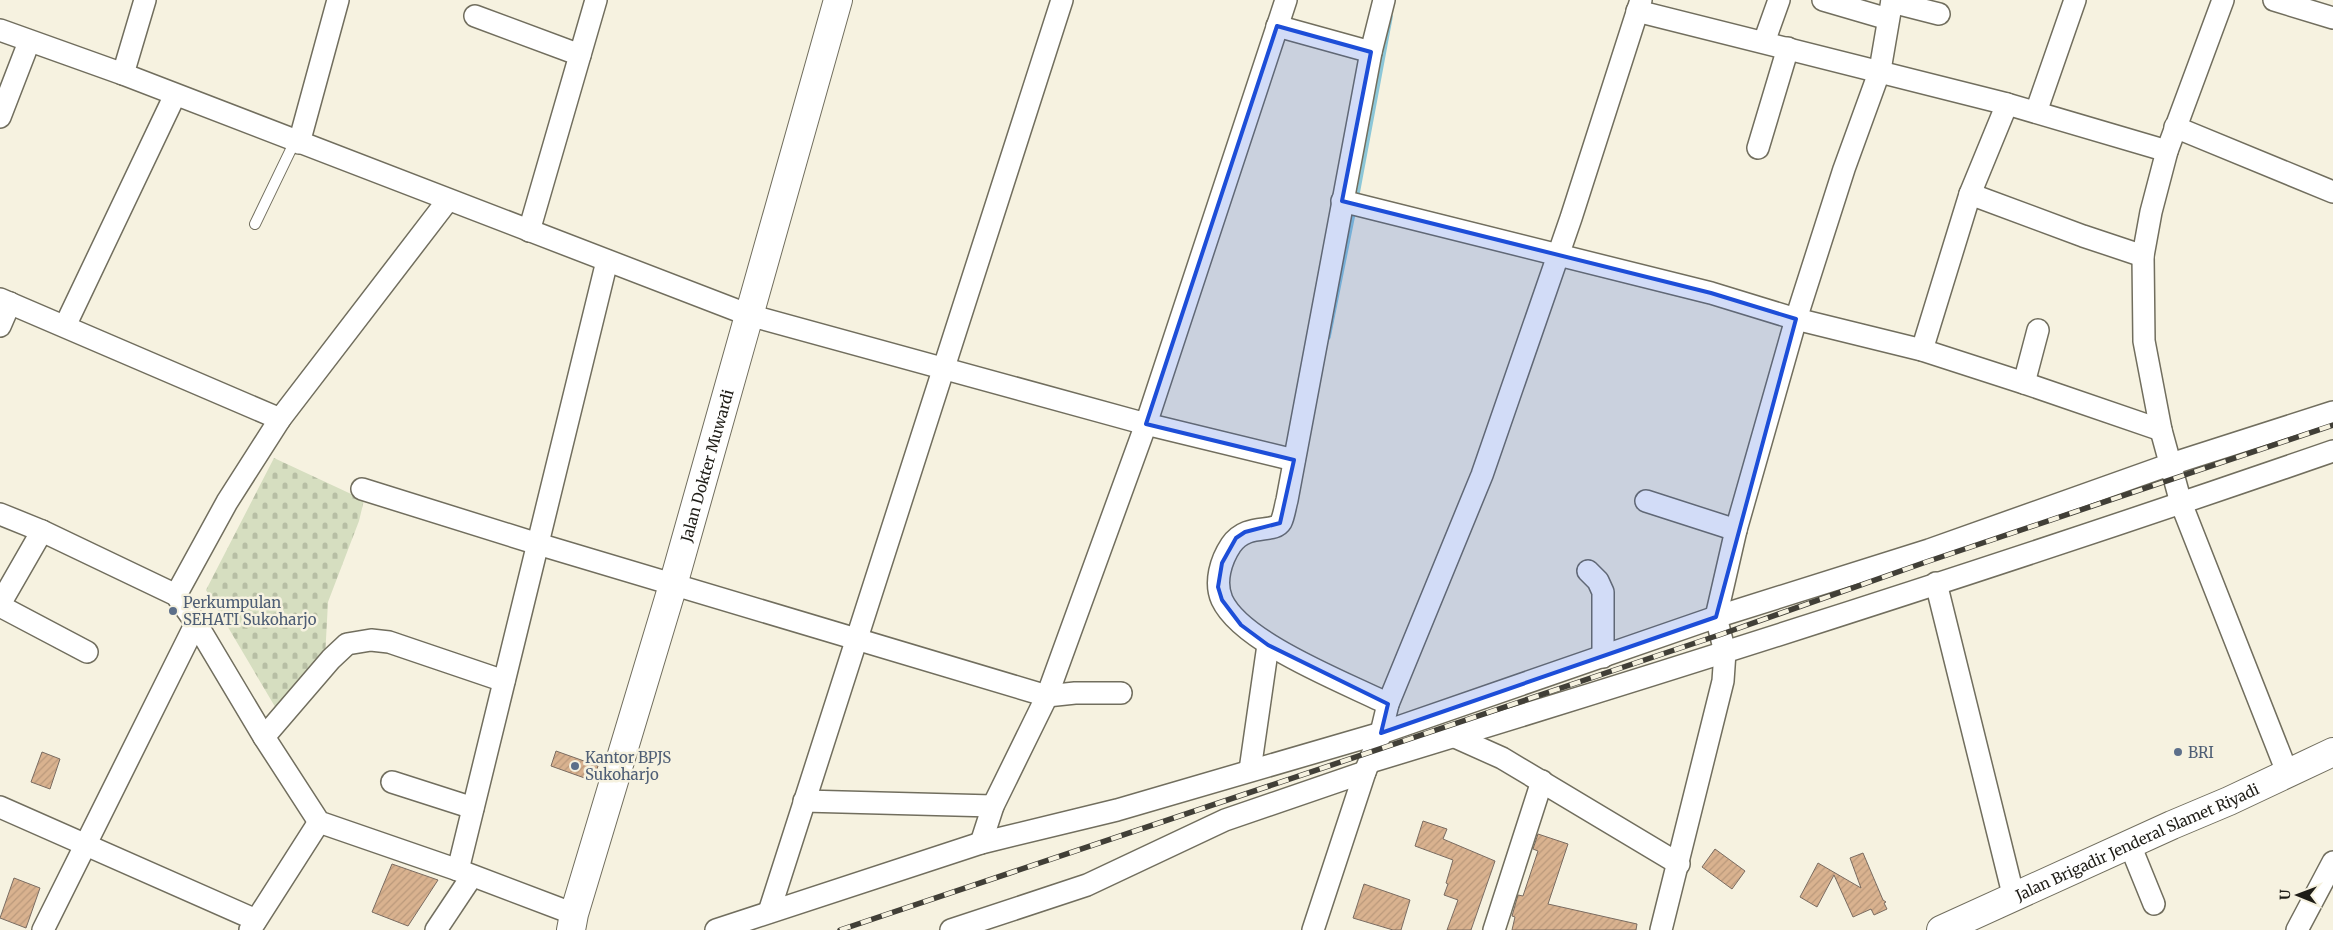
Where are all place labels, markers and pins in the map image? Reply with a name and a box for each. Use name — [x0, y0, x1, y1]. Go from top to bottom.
place label: Perkumpulan SEHATI Sukoharjo — [183, 593, 317, 629]
marker: Perkumpulan SEHATI Sukoharjo — [167, 605, 179, 617]
place label: BRI — [2188, 743, 2214, 762]
marker: BRI — [2172, 746, 2184, 758]
place label: Kantor BPJS Sukoharjo — [585, 748, 671, 784]
marker: Kantor BPJS Sukoharjo — [569, 760, 581, 772]

